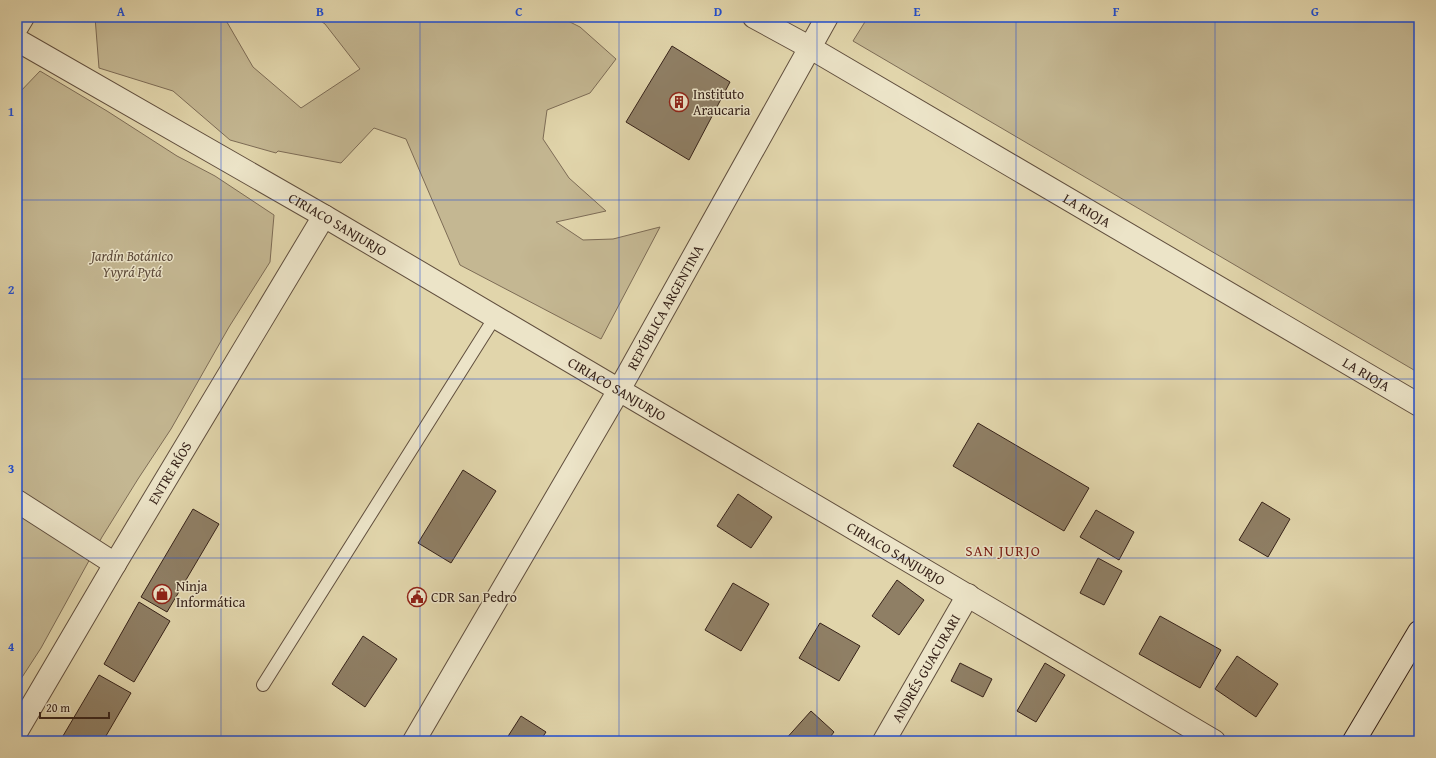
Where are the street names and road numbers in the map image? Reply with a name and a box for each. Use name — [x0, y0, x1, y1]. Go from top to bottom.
street label: CIRIACO SANJURJO — [285, 188, 391, 261]
street label: LA RIOJA — [1059, 188, 1115, 232]
street label: REPÚBLICA ARGENTINA — [622, 241, 708, 374]
street label: CIRIACO SANJURJO — [564, 352, 670, 426]
street label: LA RIOJA — [1339, 352, 1394, 396]
street label: ENTRE RÍOS — [143, 437, 196, 508]
street label: CIRIACO SANJURJO — [843, 517, 949, 590]
street label: ANDRÉS GUACURARI — [887, 610, 965, 726]

